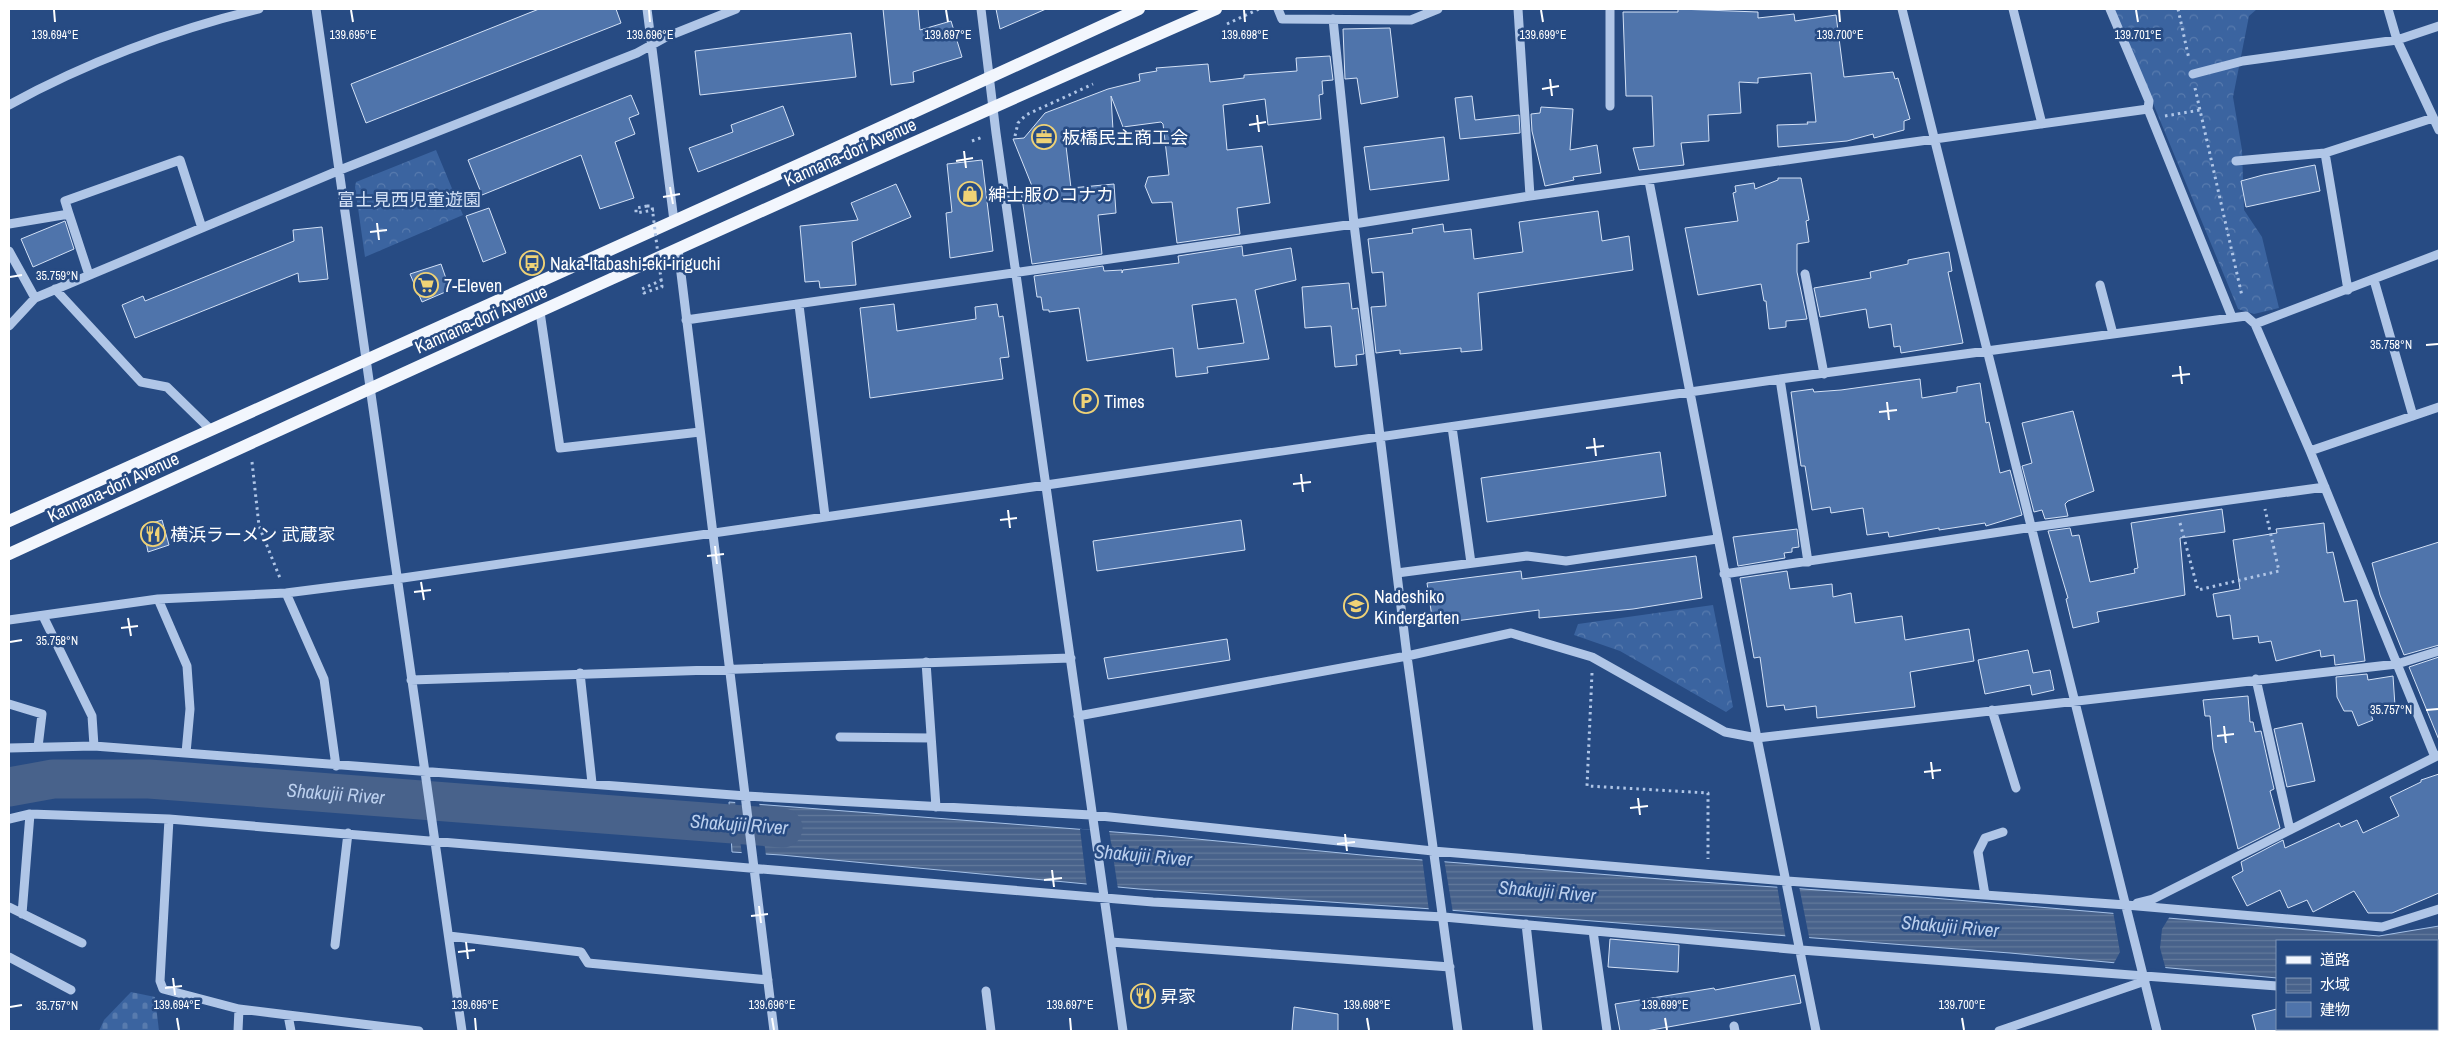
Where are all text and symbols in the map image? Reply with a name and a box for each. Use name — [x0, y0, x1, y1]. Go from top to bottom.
text: 139.694°E — [32, 27, 78, 43]
text: 139.695°E — [330, 27, 376, 43]
text: 139.696°E — [627, 27, 673, 43]
text: 139.697°E — [925, 27, 971, 43]
text: 139.698°E — [1222, 27, 1268, 43]
text: 139.699°E — [1520, 27, 1566, 43]
text: 139.700°E — [1817, 27, 1863, 43]
text: 139.701°E — [2115, 27, 2161, 43]
street label: Kannana-dori Avenue — [780, 112, 920, 192]
office icon: 板橋民主商工会 — [1031, 124, 1057, 150]
place label: 板橋民主商工会 — [1062, 125, 1188, 150]
shop icon: 紳士服のコナカ — [957, 181, 983, 207]
place label: 紳士服のコナカ — [988, 182, 1114, 207]
park label: 富士見西児童遊園 — [337, 187, 481, 212]
bus stop icon: Naka-Itabashi-eki-iriguchi — [519, 250, 545, 276]
place label: Naka-Itabashi-eki-iriguchi — [550, 251, 721, 276]
text: 35.759°N — [36, 268, 78, 284]
supermarket icon: 7-Eleven — [413, 272, 439, 298]
place label: 7-Eleven — [444, 273, 502, 298]
street label: Kannana-dori Avenue — [411, 279, 551, 359]
text: 35.758°N — [2370, 337, 2412, 353]
parking icon: Times — [1073, 388, 1099, 414]
place label: Times — [1104, 389, 1145, 414]
street label: Kannana-dori Avenue — [43, 446, 183, 528]
restaurant icon: 横浜ラーメン 武蔵家 — [140, 521, 166, 547]
place label: 横浜ラーメン 武蔵家 — [170, 522, 335, 547]
place label: Nadeshiko Kindergarten — [1374, 584, 1459, 630]
school or university icon: Nadeshiko Kindergarten — [1343, 593, 1369, 619]
text: 35.758°N — [36, 633, 78, 649]
text: 35.757°N — [2370, 702, 2412, 718]
water label: Shakujii River — [286, 777, 386, 810]
water label: Shakujii River — [689, 808, 790, 840]
water label: Shakujii River — [1093, 838, 1194, 872]
water label: Shakujii River — [1497, 874, 1598, 908]
water label: Shakujii River — [1900, 909, 2001, 943]
legend — [2276, 940, 2438, 1030]
text: 道路 — [2320, 949, 2350, 970]
text: 水域 — [2320, 974, 2350, 995]
restaurant icon: 昇家 — [1130, 983, 1156, 1009]
place label: 昇家 — [1160, 984, 1196, 1009]
text: 139.694°E — [154, 997, 200, 1013]
text: 139.695°E — [452, 997, 498, 1013]
text: 139.696°E — [749, 997, 795, 1013]
text: 139.697°E — [1047, 997, 1093, 1013]
text: 139.698°E — [1344, 997, 1390, 1013]
text: 139.699°E — [1642, 997, 1688, 1013]
text: 139.700°E — [1939, 997, 1985, 1013]
text: 35.757°N — [36, 998, 78, 1014]
text: 建物 — [2320, 999, 2350, 1020]

